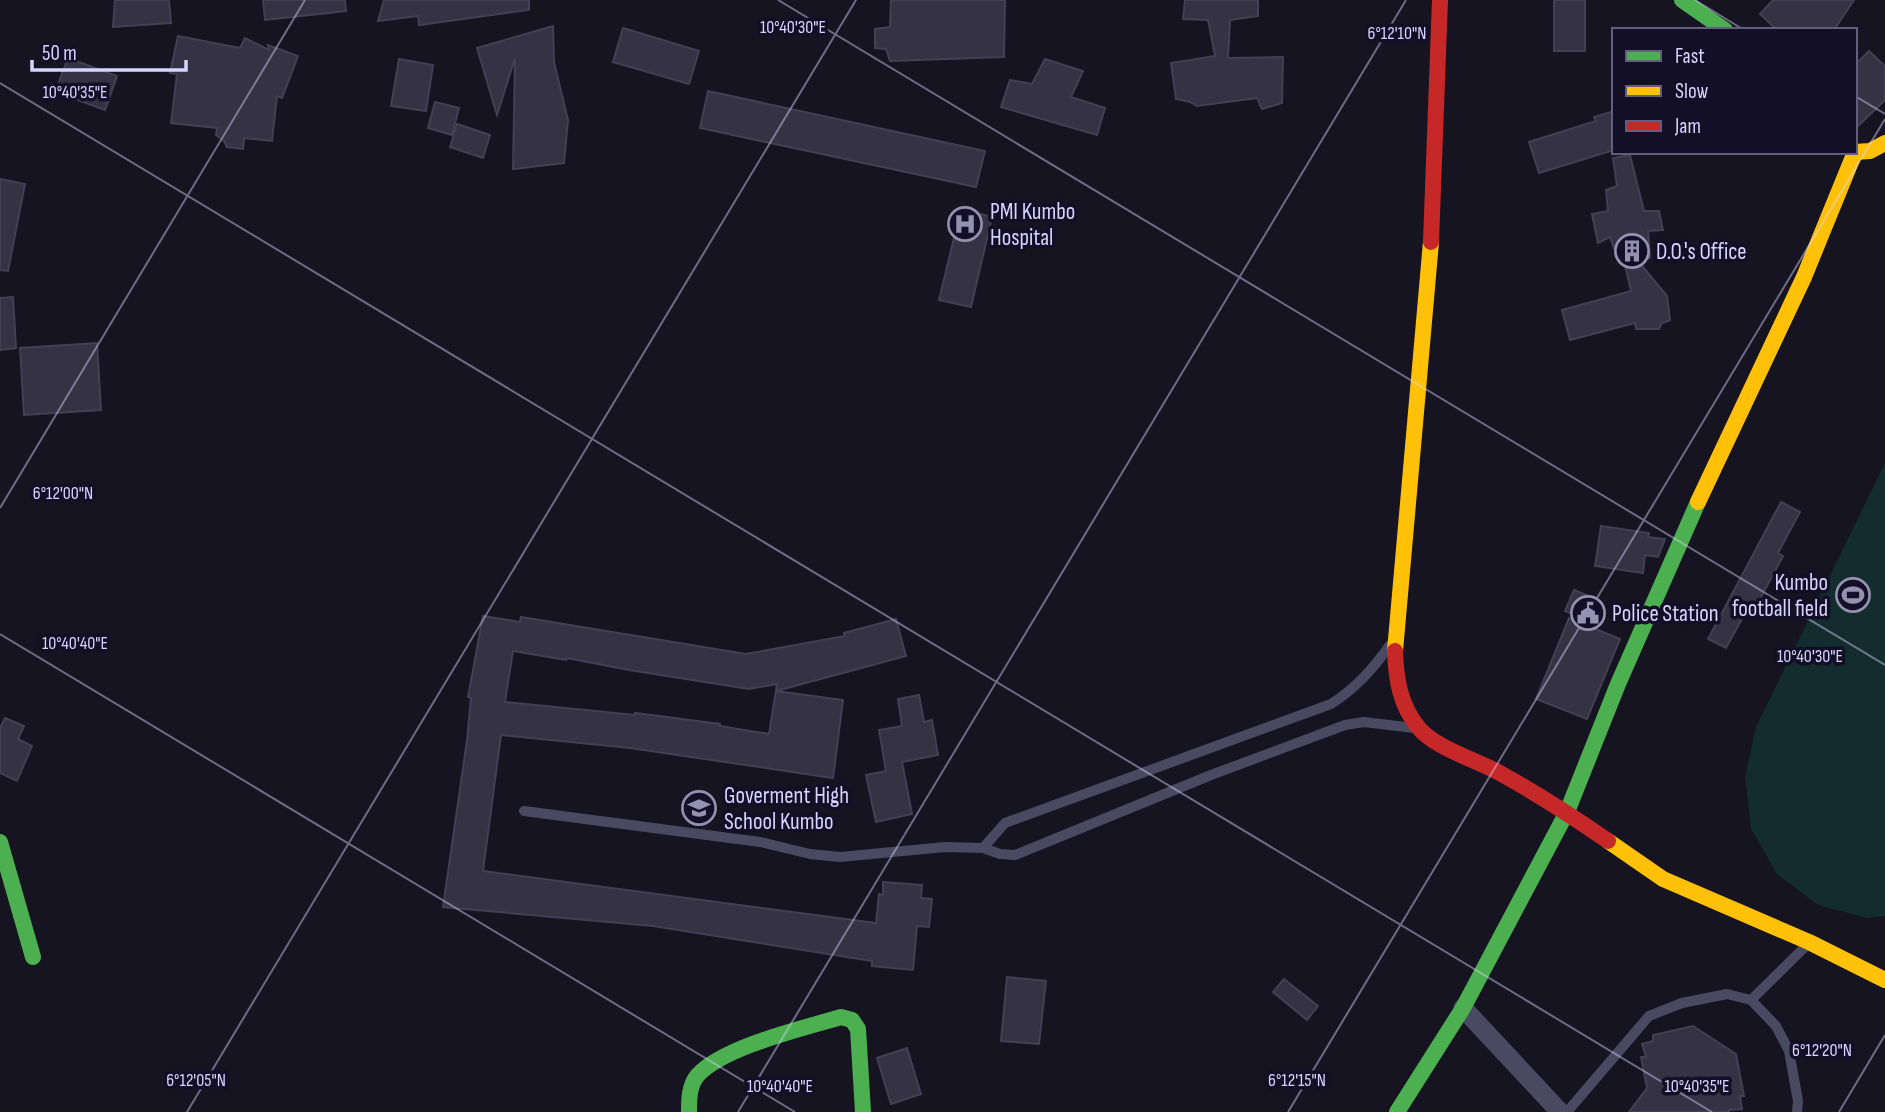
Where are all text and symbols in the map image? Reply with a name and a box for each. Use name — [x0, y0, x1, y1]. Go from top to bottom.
text: 10°40'30"E — [760, 17, 826, 38]
text: 6°12'10"N — [1368, 23, 1426, 44]
scale bar — [32, 28, 186, 72]
legend — [1612, 28, 1857, 154]
text: 50 m — [42, 41, 77, 66]
text: Fast — [1675, 44, 1705, 69]
text: Slow — [1675, 79, 1709, 104]
text: 10°40'35"E — [42, 82, 108, 103]
text: Jam — [1674, 114, 1701, 139]
place label: PMI Kumbo Hospital — [990, 198, 1075, 252]
hospital icon: PMI Kumbo Hospital — [946, 205, 984, 243]
building icon: D.O.'s Office — [1613, 232, 1651, 270]
place label: D.O.'s Office — [1656, 238, 1747, 266]
text: 6°12'00"N — [33, 483, 93, 504]
place label: Kumbo football field — [1732, 569, 1828, 623]
sports icon: Kumbo football field — [1834, 576, 1872, 614]
public building icon: Police Station — [1569, 594, 1607, 632]
place label: Police Station — [1612, 600, 1719, 628]
text: 10°40'40"E — [42, 633, 108, 654]
text: 10°40'30"E — [1777, 646, 1843, 667]
place label: Goverment High School Kumbo — [724, 782, 849, 836]
school or university icon: Goverment High School Kumbo — [680, 789, 718, 827]
text: 6°12'20"N — [1792, 1040, 1852, 1061]
text: 6°12'05"N — [166, 1070, 226, 1091]
text: 6°12'15"N — [1268, 1070, 1326, 1091]
text: 10°40'40"E — [747, 1076, 813, 1097]
text: 10°40'35"E — [1664, 1076, 1730, 1097]

